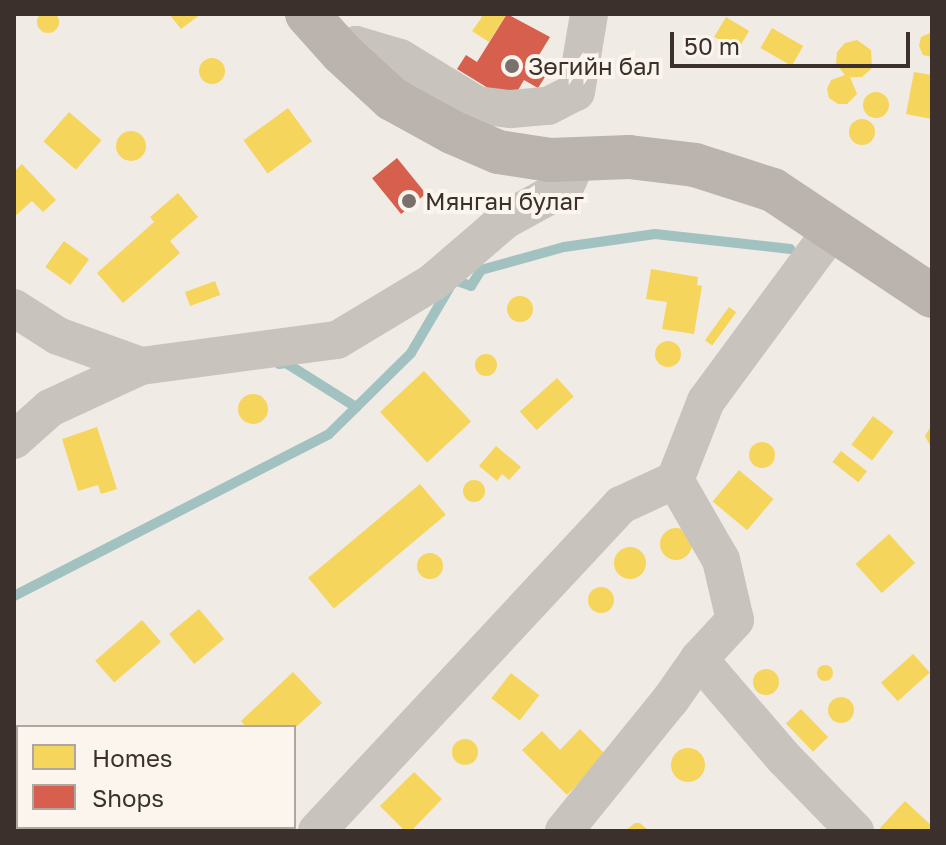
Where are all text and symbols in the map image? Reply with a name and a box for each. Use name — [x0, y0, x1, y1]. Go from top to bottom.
scale bar — [674, 16, 914, 66]
text: 50 m — [684, 31, 740, 60]
place label: Зөгийн бал — [528, 52, 661, 80]
marker: Зөгийн бал — [503, 57, 521, 75]
place label: Мянган булаг — [425, 187, 584, 215]
marker: Мянган булаг — [400, 192, 418, 210]
legend — [16, 725, 296, 829]
text: Homes — [92, 743, 173, 772]
text: Shops — [92, 783, 164, 812]

